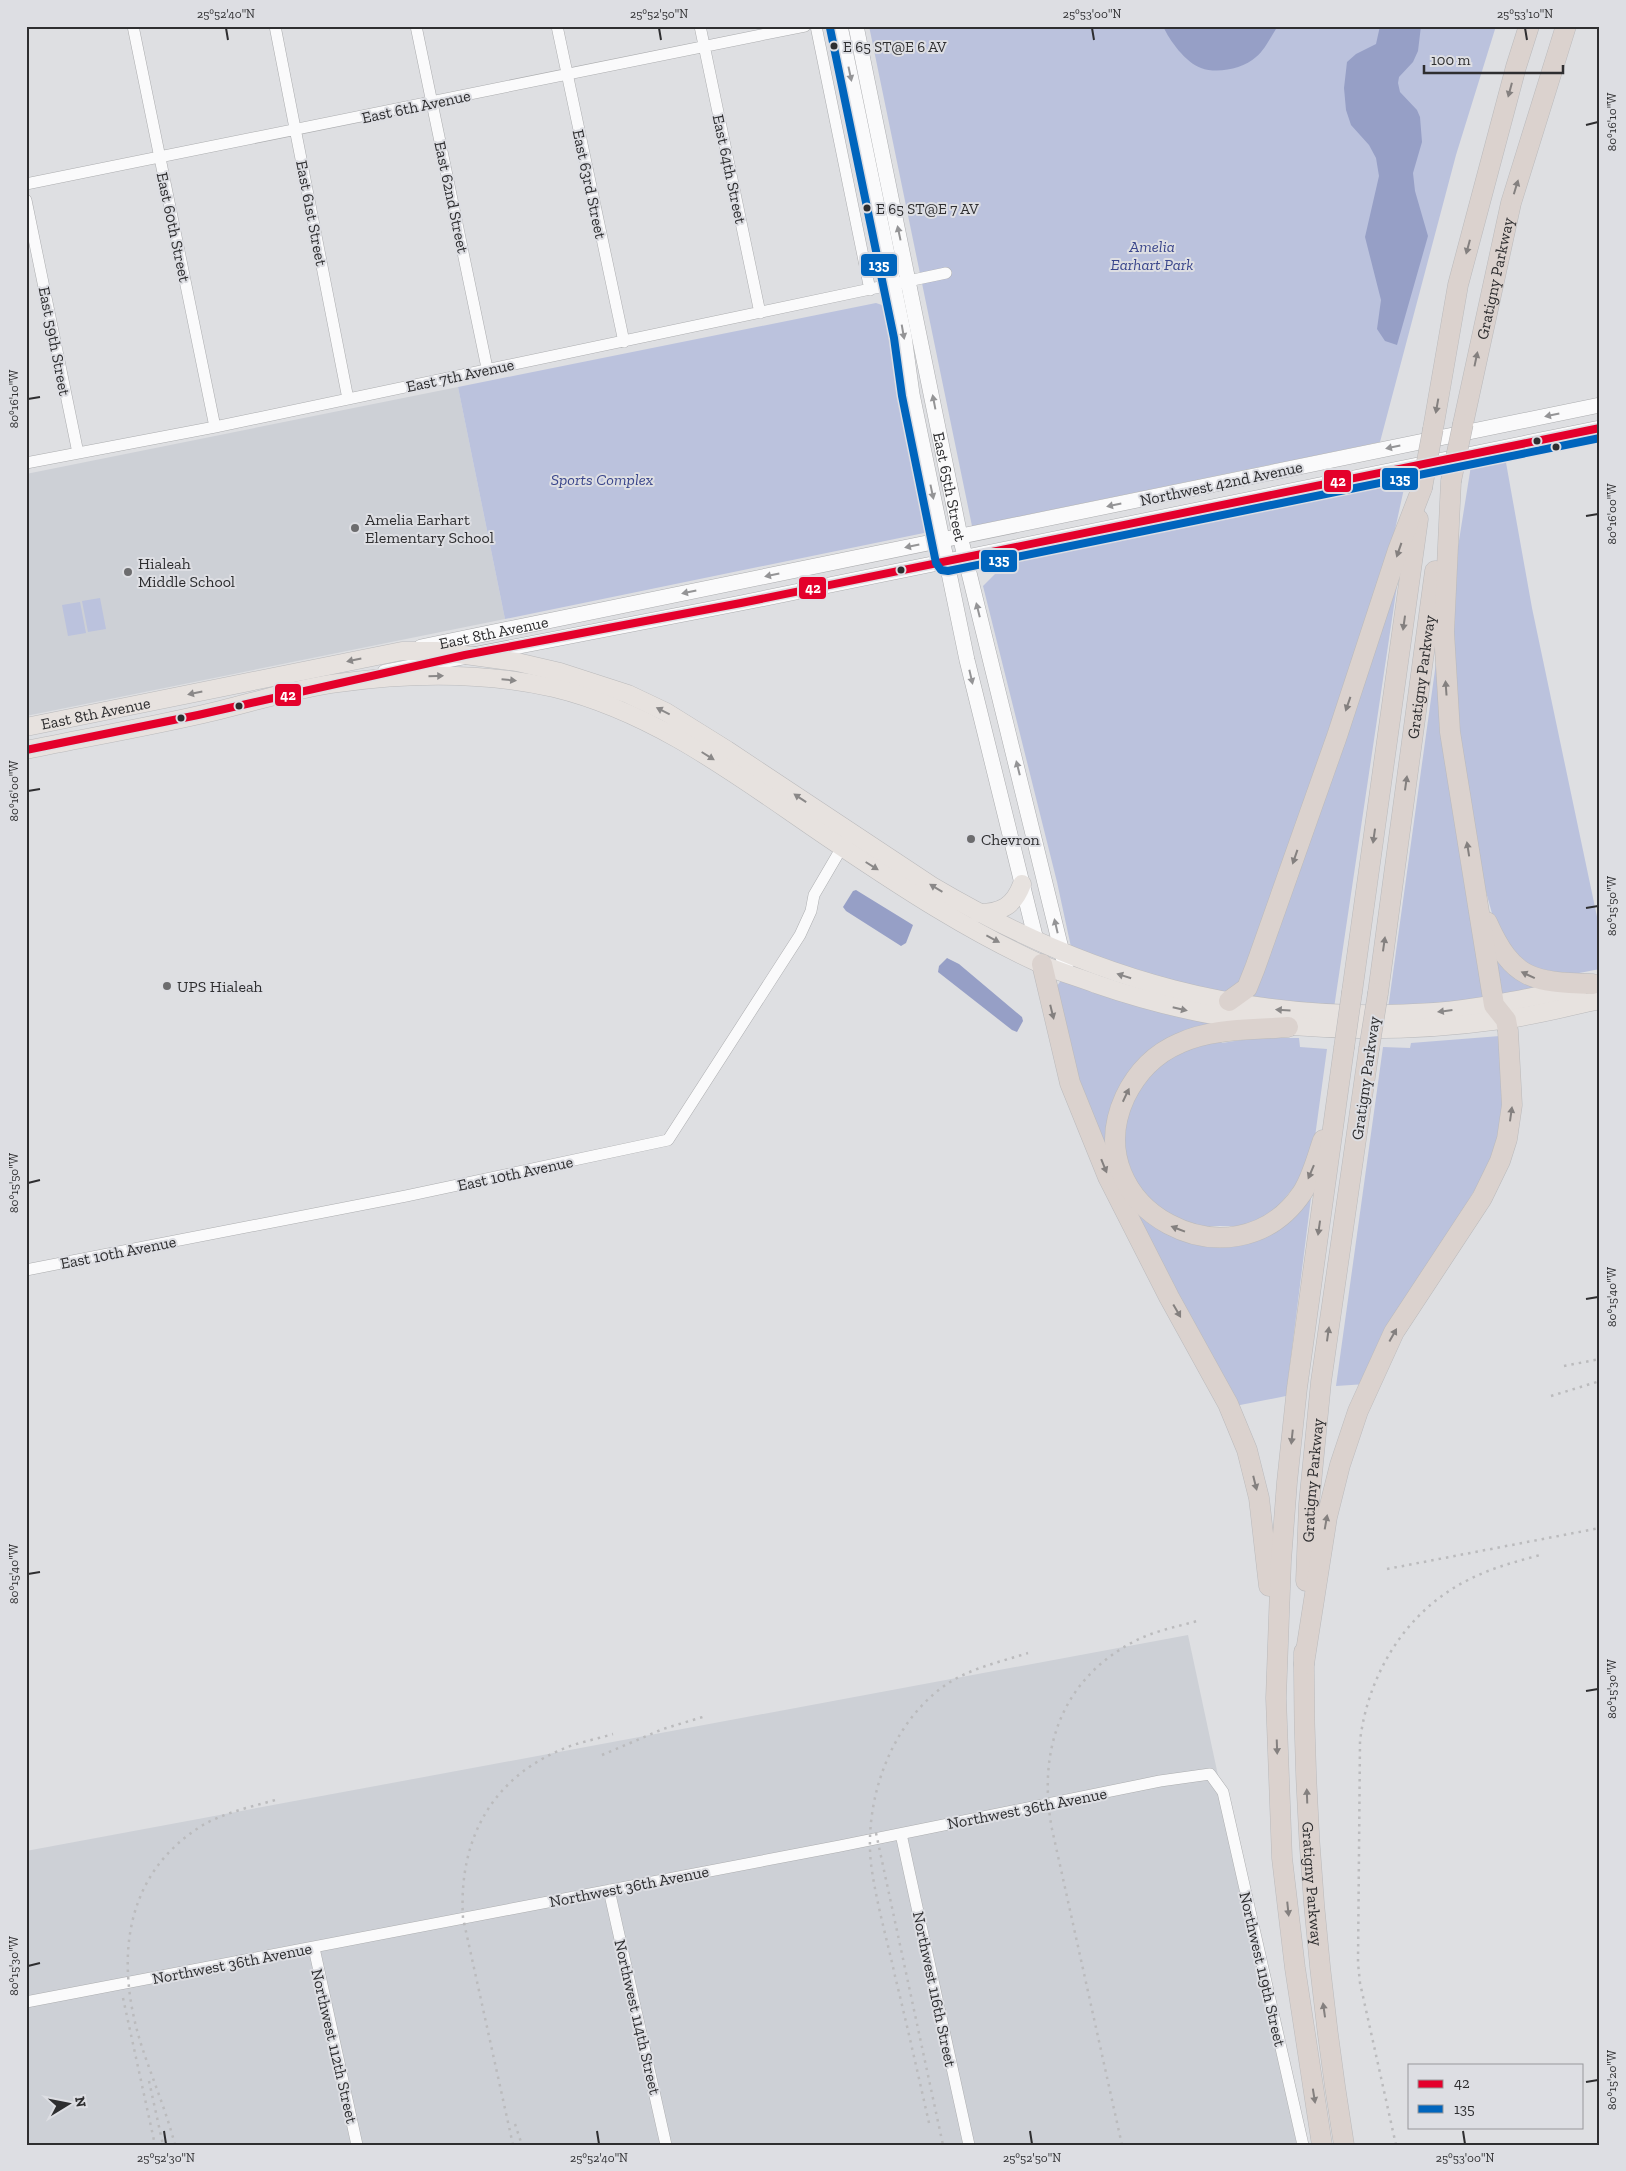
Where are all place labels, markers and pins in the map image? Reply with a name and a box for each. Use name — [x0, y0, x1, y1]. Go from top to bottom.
place label: E 65 ST@E 6 AV — [843, 38, 947, 56]
marker: E 65 ST@E 6 AV — [829, 41, 839, 51]
place label: E 65 ST@E 7 AV — [876, 200, 979, 218]
marker: E 65 ST@E 7 AV — [862, 203, 872, 213]
unlabelled marker — [1532, 436, 1542, 446]
unlabelled marker — [1551, 442, 1561, 452]
place label: Amelia Earhart Elementary School — [365, 510, 494, 547]
marker: Amelia Earhart Elementary School — [349, 522, 361, 534]
place label: Hialeah Middle School — [138, 554, 235, 591]
unlabelled marker — [896, 565, 906, 575]
marker: Hialeah Middle School — [122, 566, 134, 578]
unlabelled marker — [234, 701, 244, 711]
unlabelled marker — [176, 713, 186, 723]
place label: Chevron — [981, 830, 1041, 849]
marker: Chevron — [965, 833, 977, 845]
place label: UPS Hialeah — [177, 977, 263, 996]
marker: UPS Hialeah — [161, 980, 173, 992]

